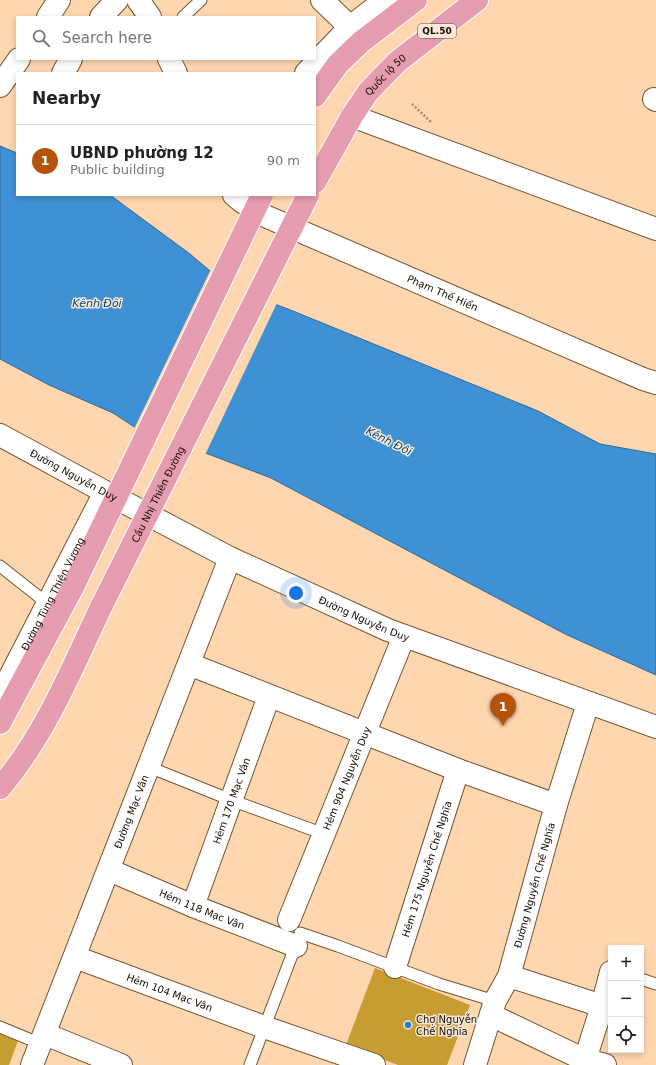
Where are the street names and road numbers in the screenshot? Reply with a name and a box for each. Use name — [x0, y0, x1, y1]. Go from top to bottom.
road number: QL.50 — [418, 24, 456, 38]
street label: Quốc lộ 50 — [363, 52, 408, 98]
street label: Phạm Thế Hiển — [405, 273, 480, 313]
street label: Cầu Nhị Thiên Đường — [129, 444, 187, 544]
street label: Đường Nguyễn Duy — [28, 447, 119, 504]
street label: Đường Tùng Thiện Vương — [19, 535, 87, 653]
street label: Đường Nguyễn Duy — [317, 594, 411, 643]
street label: Hẻm 904 Nguyễn Duy — [321, 725, 373, 832]
street label: Hẻm 170 Mạc Vân — [211, 756, 252, 845]
street label: Đường Mạc Vân — [112, 773, 151, 850]
street label: Hẻm 175 Nguyễn Chế Nghĩa — [400, 799, 454, 939]
street label: Đường Nguyễn Chế Nghĩa — [512, 821, 557, 949]
street label: Hẻm 118 Mạc Vân — [158, 887, 246, 932]
street label: Hẻm 104 Mạc Vân — [125, 972, 214, 1014]

